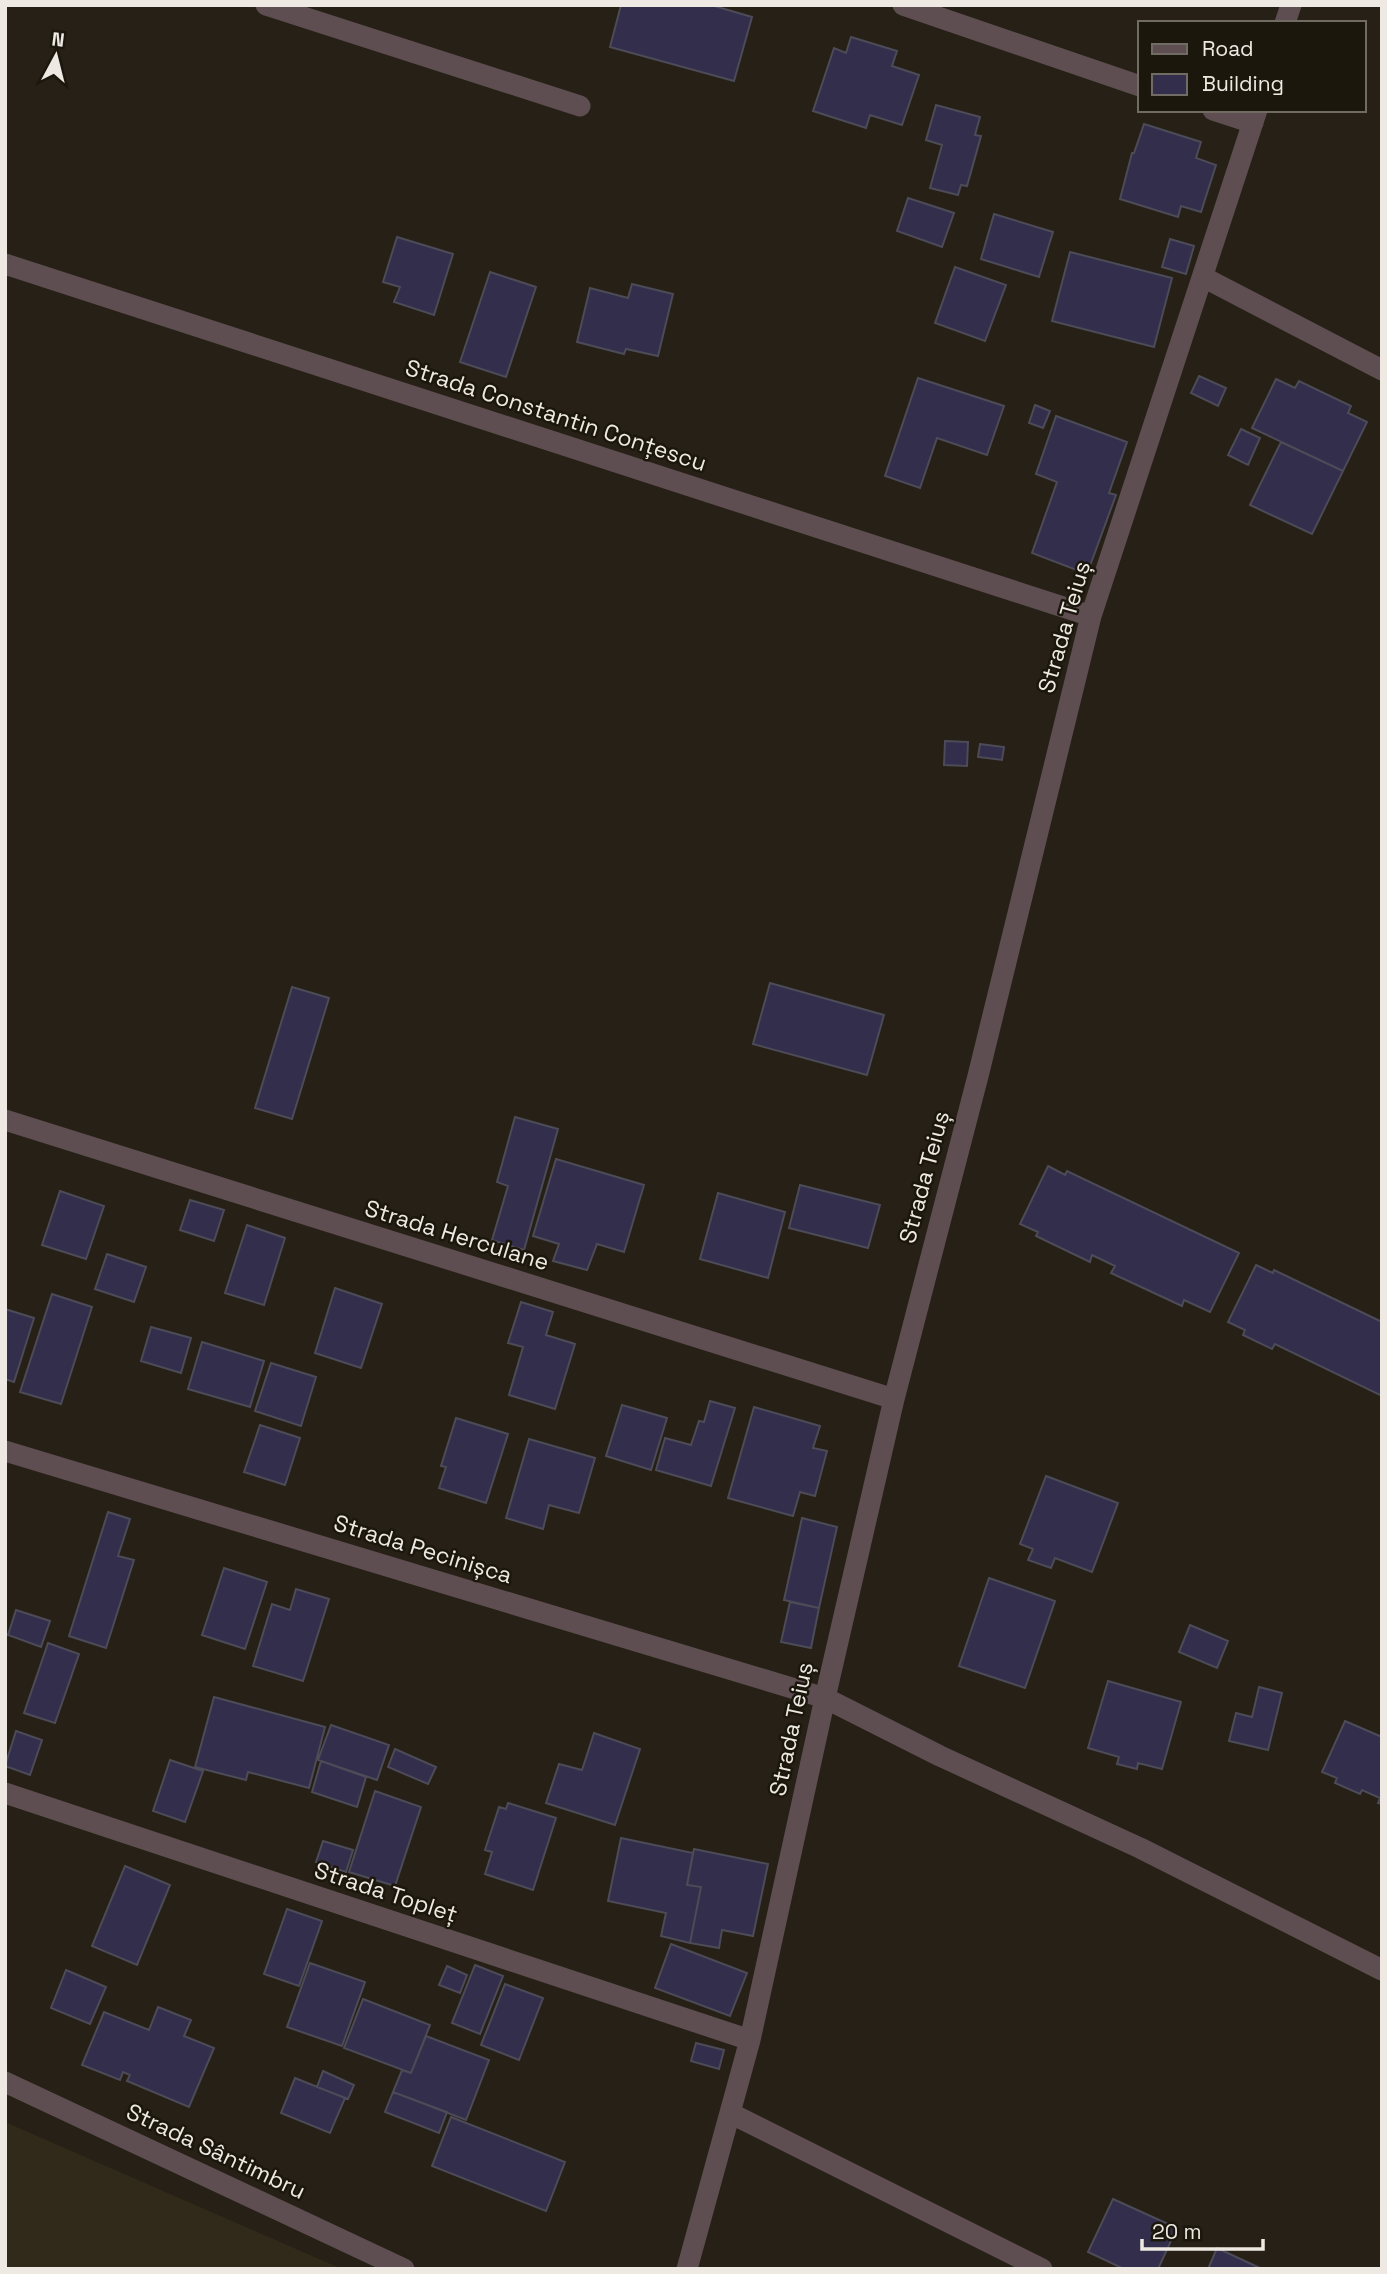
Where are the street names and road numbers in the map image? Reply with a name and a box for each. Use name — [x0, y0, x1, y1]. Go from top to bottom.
street label: Strada Constantin Conțescu — [402, 352, 710, 478]
street label: Strada Teiuș — [1031, 558, 1097, 696]
street label: Strada Teiuș — [892, 1107, 956, 1247]
street label: Strada Herculane — [361, 1193, 553, 1277]
street label: Strada Pecinișca — [330, 1508, 516, 1590]
street label: Strada Teiuș — [762, 1659, 820, 1799]
street label: Strada Topleț — [311, 1855, 461, 1929]
street label: Strada Sântimbru — [122, 2096, 310, 2206]

